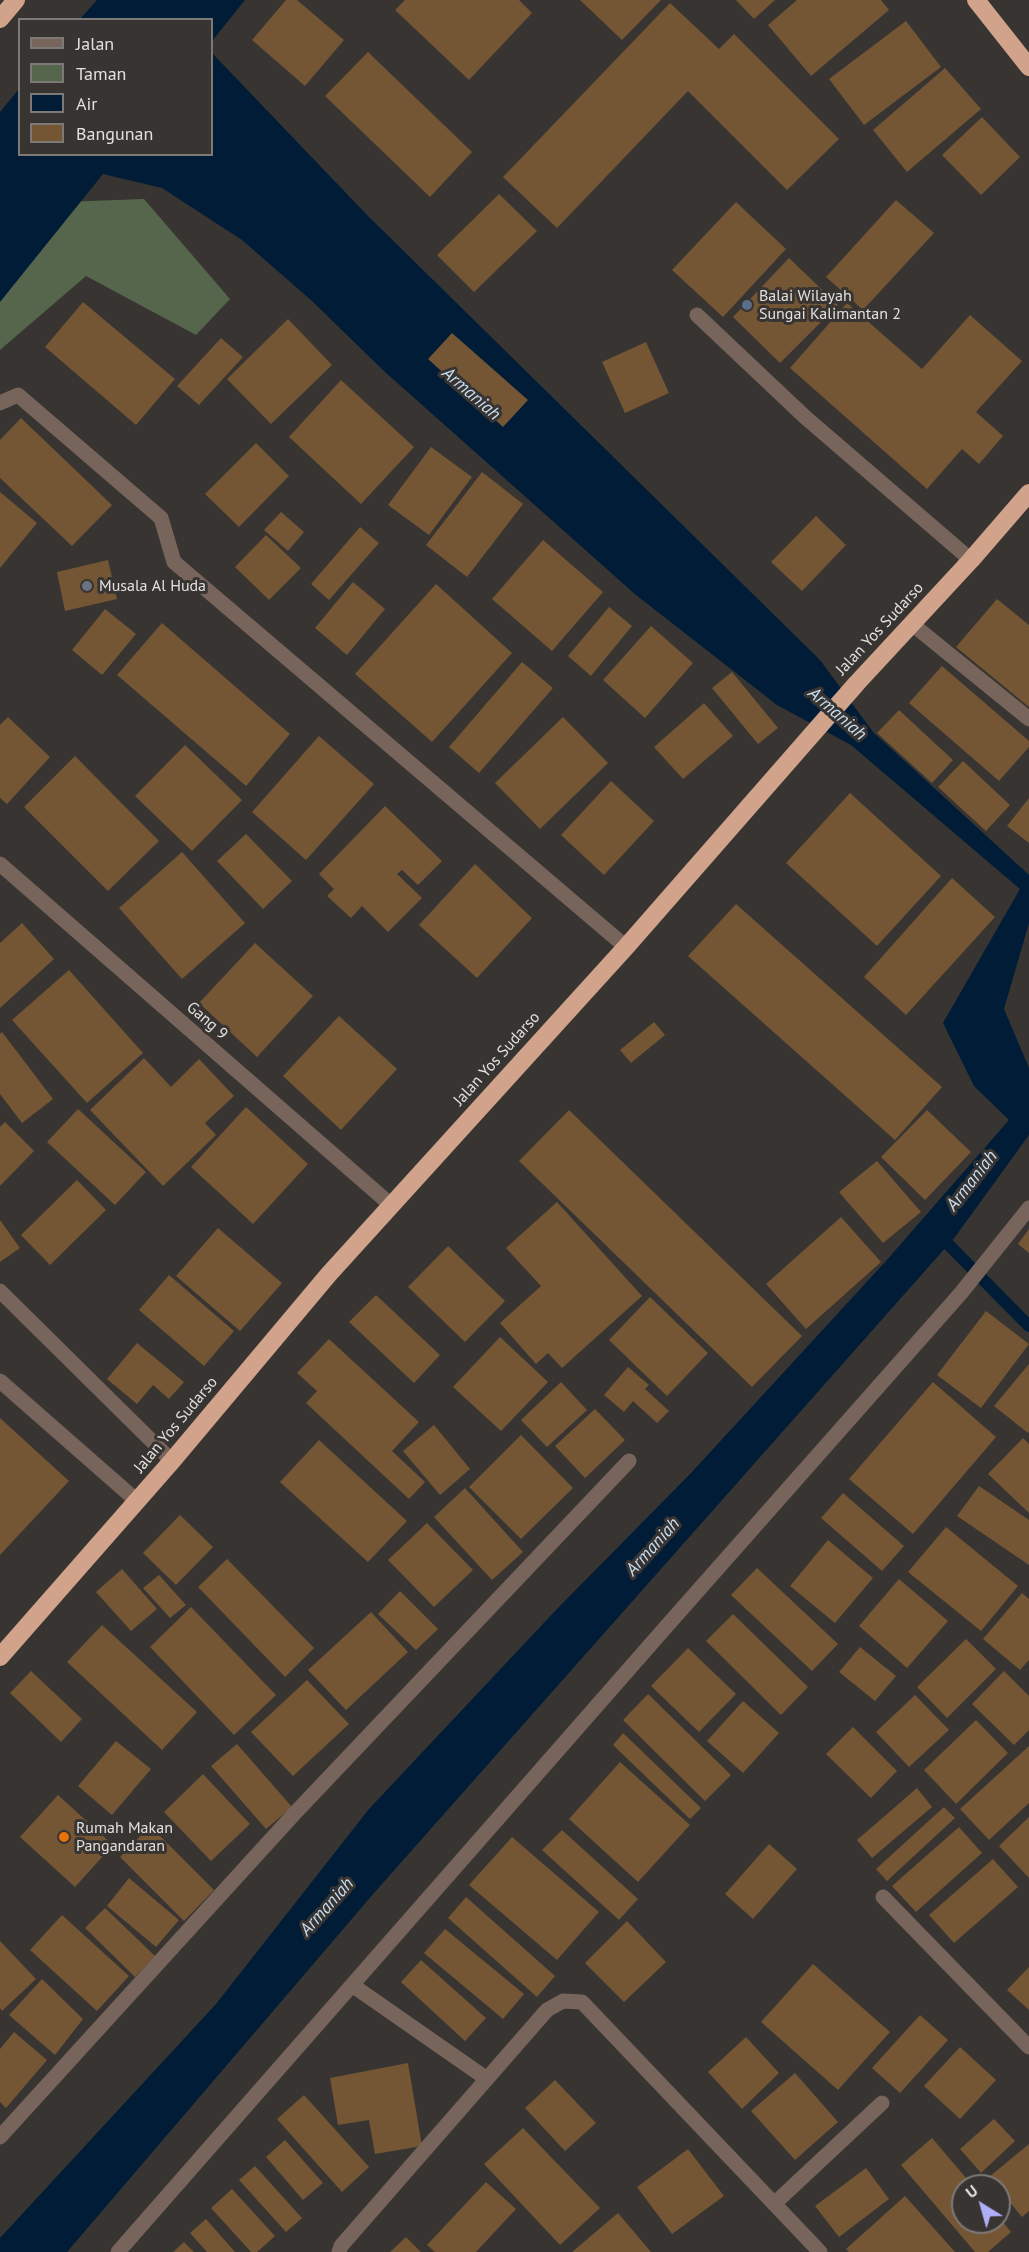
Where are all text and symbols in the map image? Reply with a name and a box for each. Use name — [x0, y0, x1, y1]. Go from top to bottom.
legend — [18, 18, 213, 156]
text: Jalan — [76, 32, 114, 55]
text: Taman — [76, 62, 126, 85]
text: Air — [76, 92, 97, 115]
text: Bangunan — [76, 122, 153, 145]
place label: Balai Wilayah Sungai Kalimantan 2 — [759, 286, 901, 324]
marker: Balai Wilayah Sungai Kalimantan 2 — [740, 298, 754, 312]
water label: Armaniah — [437, 363, 505, 425]
place label: Musala Al Huda — [99, 576, 206, 596]
marker: Musala Al Huda — [80, 579, 94, 593]
street label: Jalan Yos Sudarso — [832, 579, 928, 679]
water label: Armaniah — [803, 683, 871, 745]
street label: Gang 9 — [183, 998, 231, 1044]
street label: Jalan Yos Sudarso — [450, 1008, 544, 1110]
water label: Armaniah — [942, 1146, 1002, 1216]
street label: Jalan Yos Sudarso — [130, 1373, 222, 1477]
water label: Armaniah — [621, 1513, 685, 1581]
place label: Rumah Makan Pangandaran — [76, 1818, 173, 1856]
marker: Rumah Makan Pangandaran — [57, 1830, 71, 1844]
water label: Armaniah — [295, 1873, 359, 1941]
north arrow — [951, 2174, 1011, 2234]
text: U — [961, 2180, 981, 2202]

